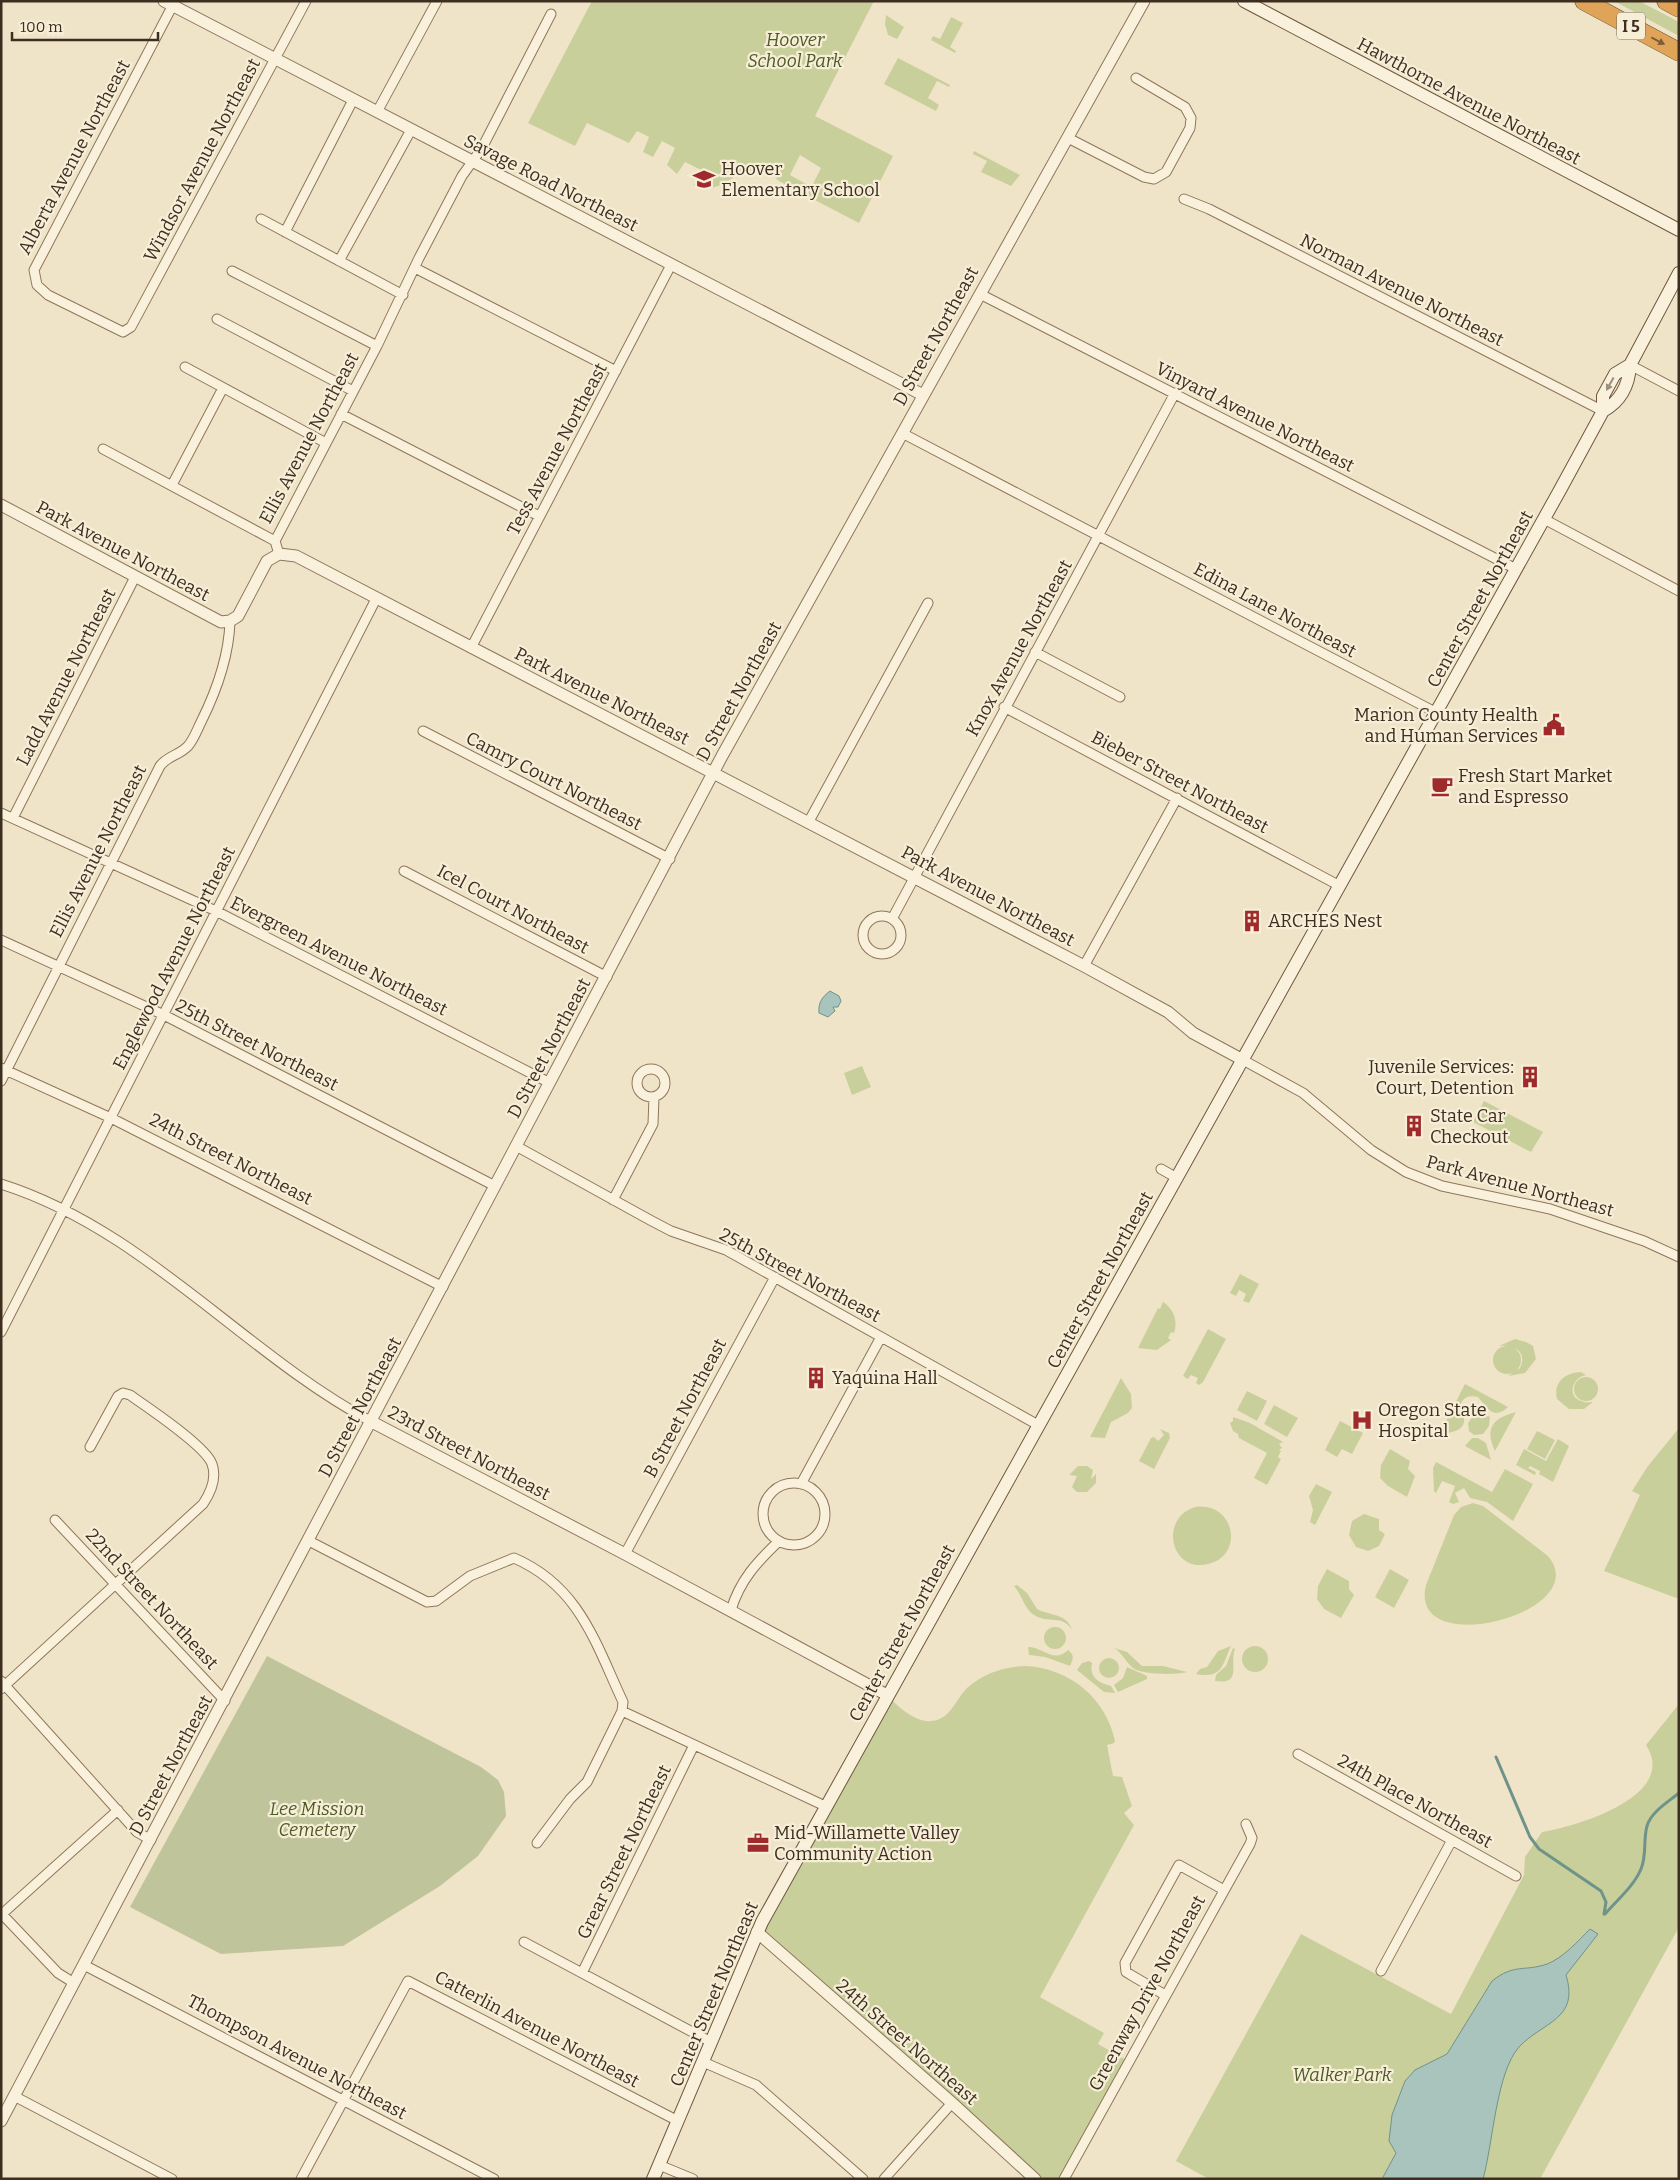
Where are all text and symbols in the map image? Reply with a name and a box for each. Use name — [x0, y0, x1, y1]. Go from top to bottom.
scale bar — [12, 10, 159, 42]
road number: I 5 — [1617, 12, 1645, 40]
text: 100 m — [20, 18, 63, 36]
park label: Hoover School Park — [747, 29, 843, 72]
street label: Hawthorne Avenue Northeast — [1353, 33, 1585, 170]
one-way arrow — [1651, 36, 1665, 45]
street label: Windsor Avenue Northeast — [139, 54, 265, 265]
street label: Alberta Avenue Northeast — [13, 56, 135, 258]
street label: Savage Road Northeast — [460, 129, 642, 237]
place label: Hoover Elementary School — [721, 158, 880, 201]
school or university icon: Hoover Elementary School — [691, 166, 717, 192]
street label: Norman Avenue Northeast — [1297, 229, 1508, 351]
street label: D Street Northeast — [889, 262, 984, 409]
street label: Ellis Avenue Northeast — [255, 348, 364, 527]
street label: Vinyard Avenue Northeast — [1152, 357, 1359, 477]
street label: Tess Avenue Northeast — [502, 359, 612, 539]
one-way arrow — [1605, 378, 1614, 391]
street label: Park Avenue Northeast — [33, 496, 214, 606]
street label: Center Street Northeast — [1422, 506, 1538, 691]
street label: Knox Avenue Northeast — [961, 555, 1077, 740]
street label: Edina Lane Northeast — [1190, 558, 1360, 662]
street label: Ladd Avenue Northeast — [12, 584, 121, 769]
street label: D Street Northeast — [692, 617, 787, 764]
street label: Park Avenue Northeast — [511, 642, 693, 750]
place label: Marion County Health and Human Services — [1354, 704, 1538, 747]
public building icon: Marion County Health and Human Services — [1541, 712, 1567, 738]
street label: Bieber Street Northeast — [1088, 726, 1273, 838]
street label: Camry Court Northeast — [462, 727, 646, 835]
street label: Ellis Avenue Northeast — [45, 761, 151, 941]
place label: Fresh Start Market and Espresso — [1458, 765, 1613, 808]
cafe icon: Fresh Start Market and Espresso — [1429, 773, 1455, 799]
street label: Park Avenue Northeast — [898, 841, 1079, 951]
street label: Englewood Avenue Northeast — [108, 842, 240, 1073]
street label: Icel Court Northeast — [433, 860, 593, 959]
street label: Evergreen Avenue Northeast — [227, 892, 452, 1021]
building icon: ARCHES Nest — [1239, 908, 1265, 934]
place label: ARCHES Nest — [1268, 910, 1383, 932]
street label: D Street Northeast — [503, 974, 595, 1122]
street label: 25th Street Northeast — [172, 994, 342, 1096]
place label: Juvenile Services: Court, Detention — [1368, 1056, 1515, 1099]
building icon: Juvenile Services: Court, Detention — [1517, 1064, 1543, 1090]
place label: State Car Checkout — [1430, 1105, 1509, 1148]
street label: 24th Street Northeast — [146, 1108, 317, 1210]
building icon: State Car Checkout — [1401, 1113, 1427, 1139]
street label: Park Avenue Northeast — [1424, 1150, 1617, 1222]
street label: Center Street Northeast — [1042, 1187, 1158, 1372]
street label: 25th Street Northeast — [716, 1223, 885, 1327]
street label: D Street Northeast — [314, 1333, 406, 1481]
street label: B Street Northeast — [639, 1334, 731, 1481]
building icon: Yaquina Hall — [803, 1365, 829, 1391]
place label: Yaquina Hall — [832, 1367, 938, 1389]
place label: Oregon State Hospital — [1378, 1399, 1487, 1442]
street label: 23rd Street Northeast — [384, 1401, 554, 1505]
hospital icon: Oregon State Hospital — [1349, 1407, 1375, 1433]
street label: 22nd Street Northeast — [81, 1524, 223, 1674]
street label: Center Street Northeast — [844, 1540, 960, 1725]
street label: D Street Northeast — [125, 1691, 217, 1839]
street label: 24th Place Northeast — [1334, 1749, 1497, 1853]
street label: Grear Street Northeast — [572, 1761, 676, 1943]
park label: Lee Mission Cemetery — [270, 1798, 364, 1841]
place label: Mid-Willamette Valley Community Action — [774, 1822, 960, 1865]
office icon: Mid-Willamette Valley Community Action — [745, 1830, 771, 1856]
street label: Greenway Drive Northeast — [1084, 1891, 1210, 2095]
street label: Center Street Northeast — [665, 1898, 763, 2090]
street label: Catterlin Avenue Northeast — [431, 1966, 643, 2093]
street label: 24th Street Northeast — [832, 1974, 983, 2110]
street label: Thompson Avenue Northeast — [184, 1990, 411, 2124]
park label: Walker Park — [1293, 2064, 1392, 2086]

